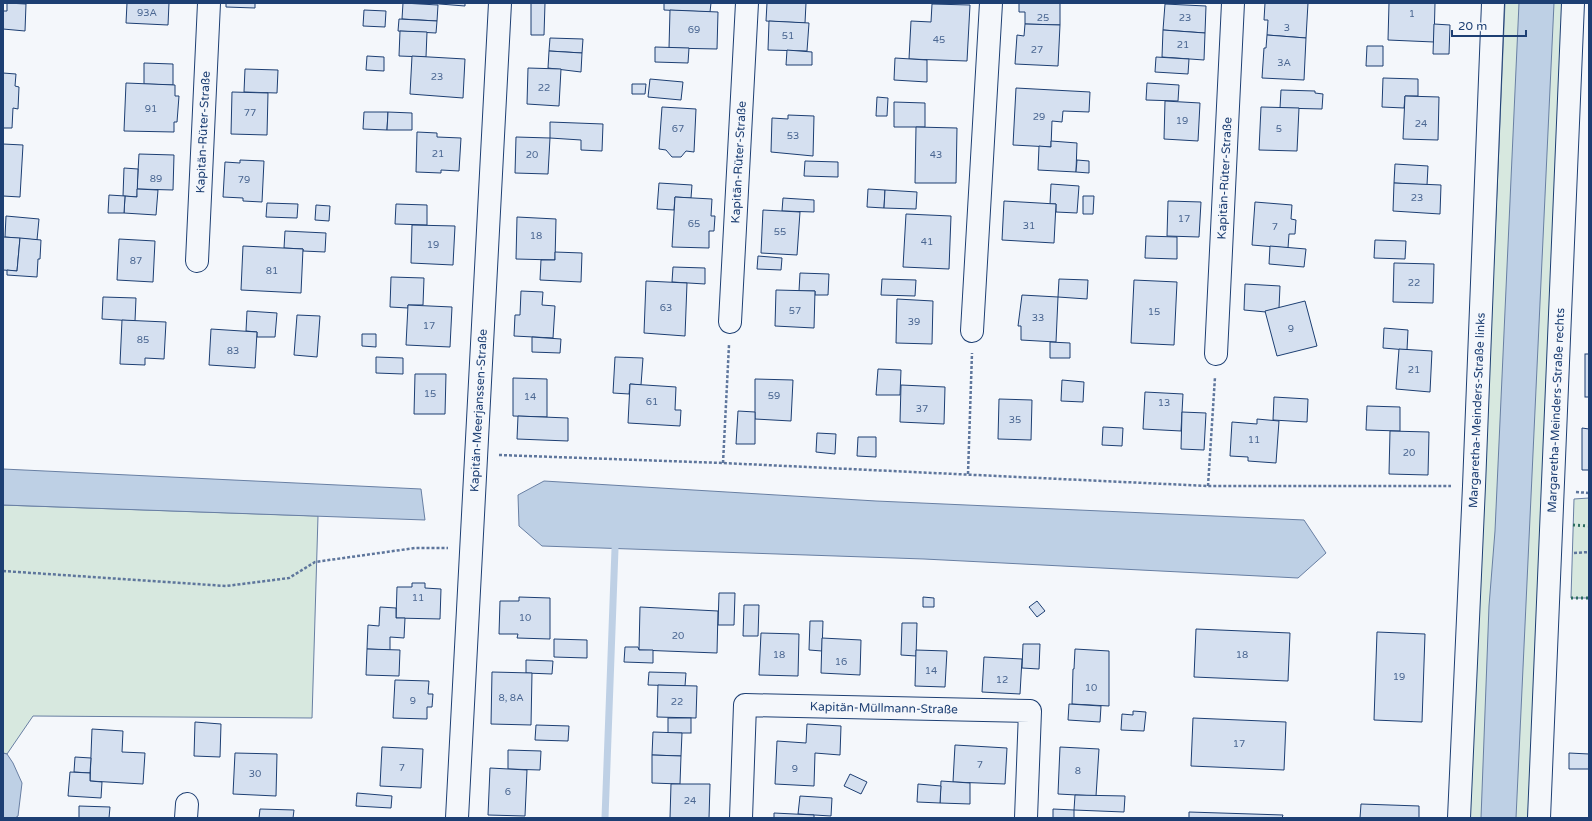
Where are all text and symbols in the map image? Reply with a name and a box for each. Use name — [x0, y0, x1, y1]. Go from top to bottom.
house number: 93A — [137, 7, 157, 19]
house number: 1 — [1409, 8, 1415, 20]
house number: 25 — [1037, 12, 1049, 24]
house number: 23 — [1179, 12, 1191, 24]
scale bar — [1452, 12, 1526, 38]
text: 20 m — [1458, 19, 1487, 33]
house number: 3 — [1284, 22, 1290, 34]
house number: 69 — [688, 24, 700, 36]
house number: 51 — [782, 30, 794, 42]
house number: 45 — [933, 34, 945, 46]
house number: 21 — [1177, 39, 1189, 51]
house number: 27 — [1031, 44, 1043, 56]
house number: 3A — [1277, 57, 1291, 69]
street label: Kapitän-Rüter-Straße — [193, 70, 213, 194]
house number: 23 — [431, 71, 443, 83]
house number: 22 — [538, 82, 550, 94]
street label: Kapitän-Rüter-Straße — [728, 100, 749, 224]
house number: 91 — [145, 103, 157, 115]
house number: 77 — [244, 107, 256, 119]
house number: 29 — [1033, 111, 1045, 123]
house number: 19 — [1176, 115, 1188, 127]
street label: Kapitän-Rüter-Straße — [1215, 116, 1234, 240]
house number: 24 — [1415, 118, 1427, 130]
house number: 67 — [672, 123, 684, 135]
house number: 5 — [1276, 123, 1282, 135]
house number: 53 — [787, 130, 799, 142]
house number: 21 — [432, 148, 444, 160]
house number: 20 — [526, 149, 538, 161]
house number: 43 — [930, 149, 942, 161]
house number: 89 — [150, 173, 162, 185]
house number: 79 — [238, 174, 250, 186]
house number: 23 — [1411, 192, 1423, 204]
house number: 17 — [1178, 213, 1190, 225]
house number: 65 — [688, 218, 700, 230]
house number: 31 — [1023, 220, 1035, 232]
house number: 7 — [1272, 221, 1278, 233]
house number: 55 — [774, 226, 786, 238]
house number: 18 — [530, 230, 542, 242]
house number: 41 — [921, 236, 933, 248]
house number: 19 — [427, 239, 439, 251]
house number: 87 — [130, 255, 142, 267]
house number: 81 — [266, 265, 278, 277]
house number: 22 — [1408, 277, 1420, 289]
house number: 63 — [660, 302, 672, 314]
house number: 57 — [789, 305, 801, 317]
house number: 15 — [1148, 306, 1160, 318]
street label: Margaretha-Meinders-Straße rechts — [1545, 307, 1567, 513]
house number: 33 — [1032, 312, 1044, 324]
street label: Margaretha-Meinders-Straße links — [1466, 312, 1488, 508]
house number: 39 — [908, 316, 920, 328]
house number: 17 — [423, 320, 435, 332]
house number: 9 — [1288, 323, 1294, 335]
street label: Kapitän-Meerjanssen-Straße — [467, 329, 490, 492]
house number: 85 — [137, 334, 149, 346]
house number: 83 — [227, 345, 239, 357]
house number: 21 — [1408, 364, 1420, 376]
house number: 15 — [424, 388, 436, 400]
house number: 59 — [768, 390, 780, 402]
house number: 14 — [524, 391, 536, 403]
house number: 61 — [646, 396, 658, 408]
house number: 13 — [1158, 397, 1170, 409]
house number: 37 — [916, 403, 928, 415]
house number: 35 — [1009, 414, 1021, 426]
house number: 11 — [1248, 434, 1260, 446]
house number: 20 — [1403, 447, 1415, 459]
house number: 11 — [412, 592, 424, 604]
house number: 10 — [519, 612, 531, 624]
house number: 20 — [672, 630, 684, 642]
house number: 18 — [773, 649, 785, 661]
house number: 18 — [1236, 649, 1248, 661]
house number: 16 — [835, 656, 847, 668]
house number: 14 — [925, 665, 937, 677]
house number: 19 — [1393, 671, 1405, 683]
house number: 12 — [996, 674, 1008, 686]
house number: 10 — [1085, 682, 1097, 694]
house number: 8, 8A — [498, 692, 524, 704]
house number: 9 — [410, 695, 416, 707]
house number: 22 — [671, 696, 683, 708]
street label: Kapitän-Müllmann-Straße — [810, 699, 958, 716]
house number: 17 — [1233, 738, 1245, 750]
house number: 7 — [977, 759, 983, 771]
house number: 7 — [399, 762, 405, 774]
house number: 9 — [792, 763, 798, 775]
house number: 8 — [1075, 765, 1081, 777]
house number: 30 — [249, 768, 261, 780]
house number: 6 — [505, 786, 511, 798]
house number: 24 — [684, 795, 696, 807]

